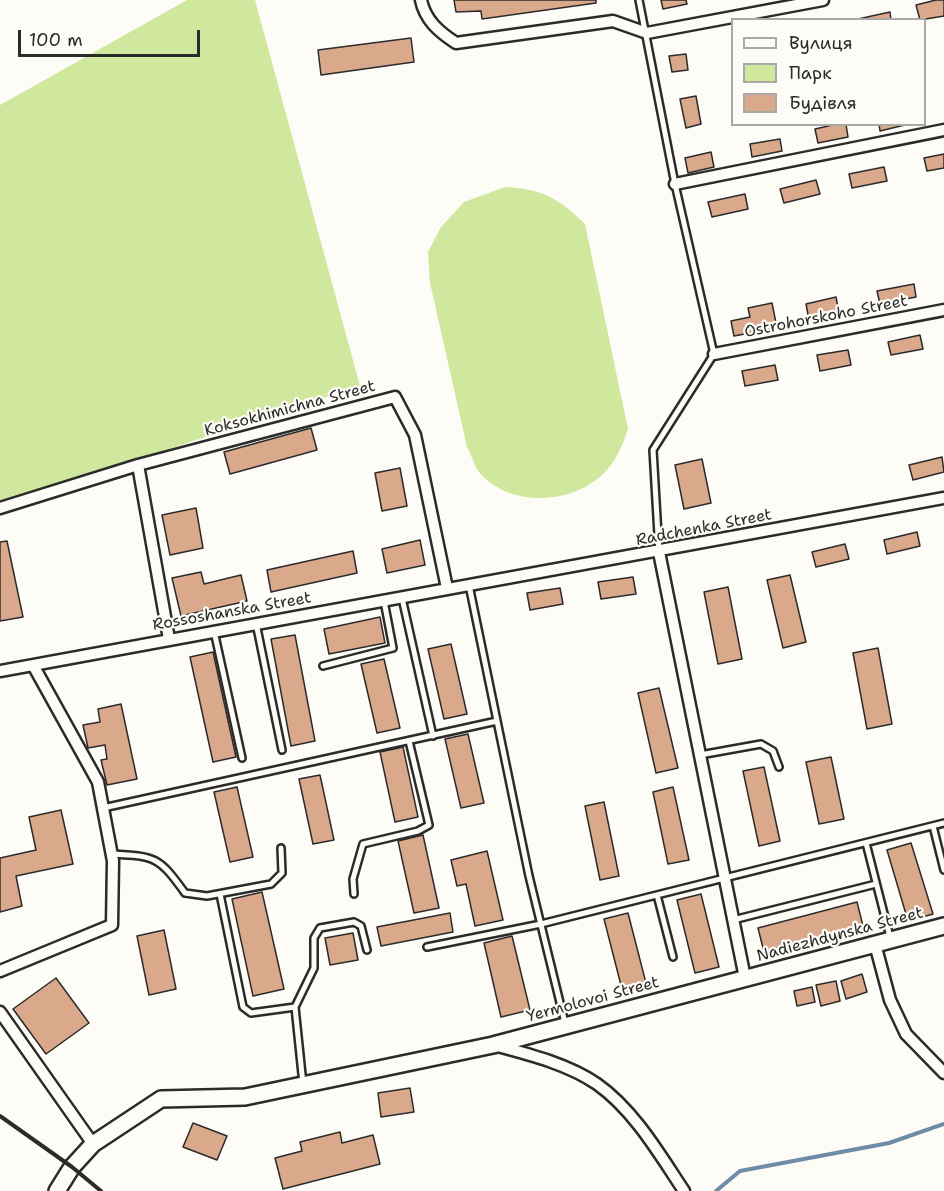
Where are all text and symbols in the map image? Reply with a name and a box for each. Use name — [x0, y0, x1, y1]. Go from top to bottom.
scale bar — [21, 18, 202, 56]
legend — [731, 18, 926, 126]
text: 100 m — [29, 28, 83, 52]
text: Вулиця — [789, 31, 853, 55]
text: Парк — [789, 61, 832, 85]
text: Будівля — [789, 91, 857, 115]
street label: Ostrohorskoho Street — [743, 292, 909, 342]
street label: Koksokhimichna Street — [203, 377, 377, 441]
street label: Radchenka Street — [634, 505, 774, 551]
street label: Rossoshanska Street — [151, 589, 313, 635]
street label: Nadiezhdynska Street — [755, 904, 925, 966]
street label: Yermolovoi Street — [525, 973, 661, 1027]

